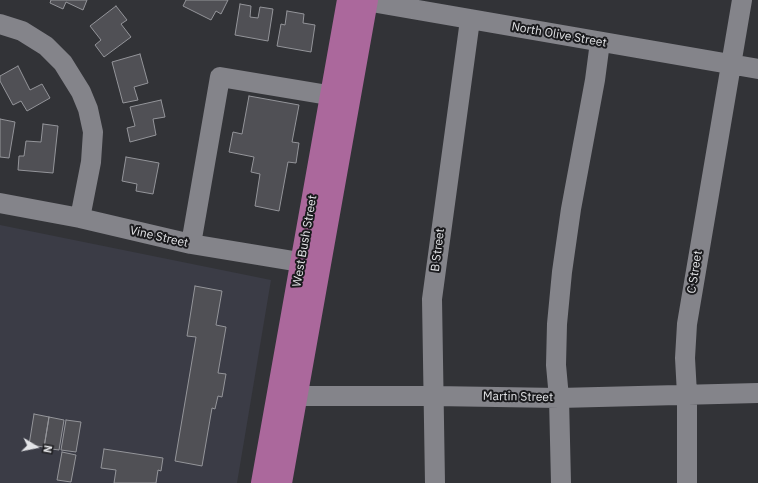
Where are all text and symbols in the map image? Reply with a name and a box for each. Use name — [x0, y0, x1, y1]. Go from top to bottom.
street label: North Olive Street — [510, 20, 608, 50]
street label: West Bush Street — [290, 194, 320, 288]
street label: Vine Street — [128, 223, 190, 251]
street label: B Street — [428, 227, 448, 273]
street label: C Street — [685, 250, 705, 294]
street label: Martin Street — [483, 389, 553, 405]
north arrow — [16, 427, 56, 467]
text: N — [40, 444, 55, 454]

